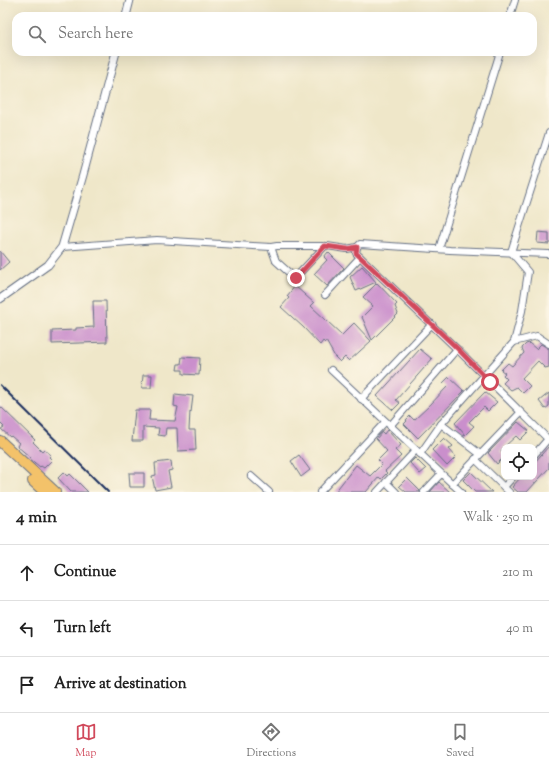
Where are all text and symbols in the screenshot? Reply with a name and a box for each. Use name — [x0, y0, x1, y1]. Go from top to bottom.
search box — [12, 12, 537, 56]
icon: search — [26, 23, 48, 45]
text: Search here — [58, 24, 133, 45]
route end — [287, 269, 305, 287]
route start — [481, 373, 499, 391]
map controls — [501, 444, 537, 480]
button: locate — [501, 444, 537, 480]
text: 4 min — [16, 506, 57, 530]
text: Walk · 250 m — [463, 509, 533, 527]
icon: ahead — [16, 562, 38, 584]
text: Continue — [54, 562, 116, 583]
text: 210 m — [502, 564, 533, 582]
icon: left — [16, 618, 38, 640]
text: Turn left — [54, 618, 111, 639]
text: 40 m — [506, 620, 533, 638]
icon: arrive — [16, 674, 38, 696]
text: Arrive at destination — [54, 674, 187, 695]
tab: Map — [75, 721, 97, 761]
tab: Directions — [247, 721, 296, 761]
tab: Saved — [446, 721, 474, 761]

